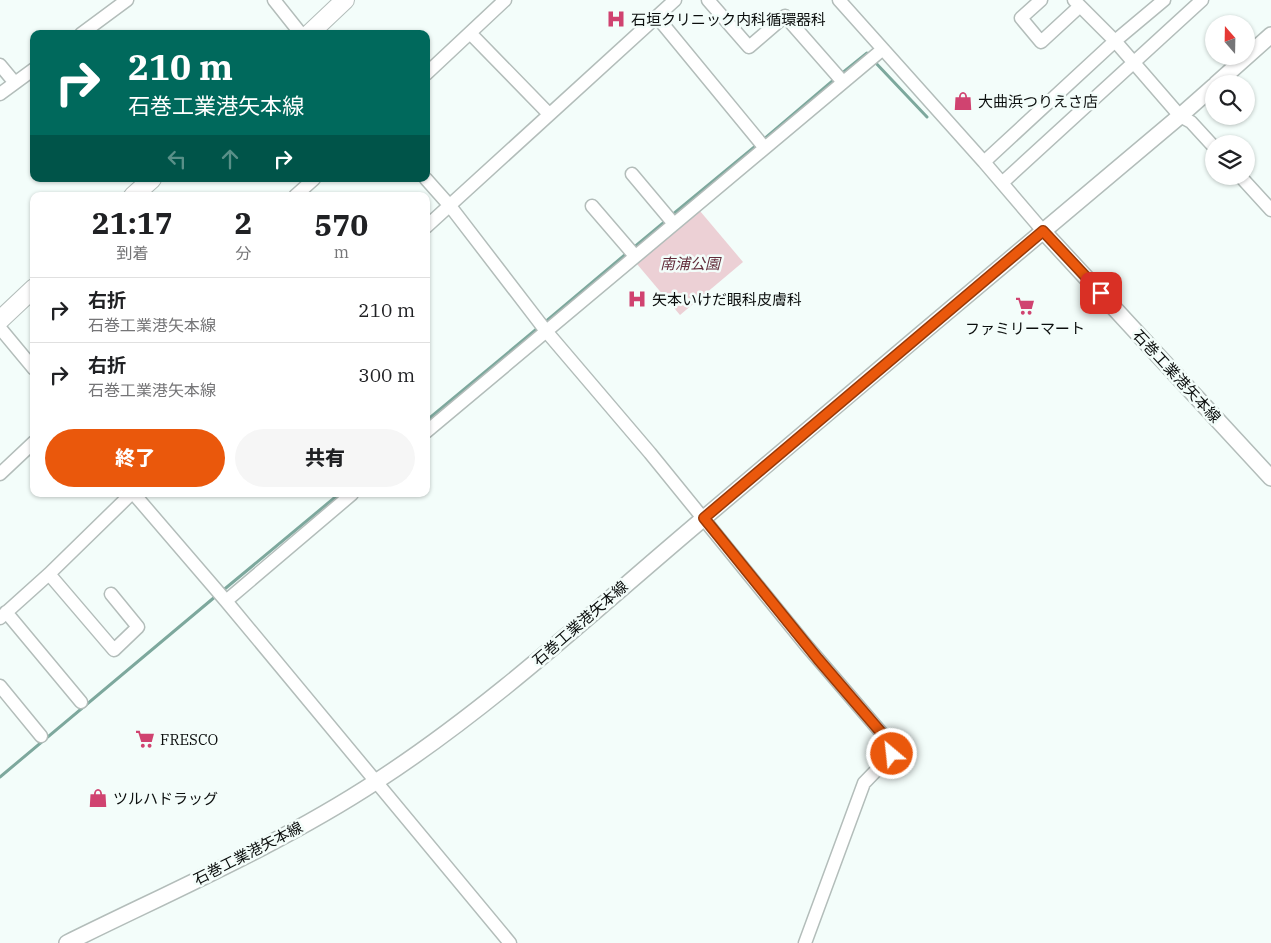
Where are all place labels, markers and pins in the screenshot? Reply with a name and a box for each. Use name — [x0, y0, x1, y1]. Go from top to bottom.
hospital icon: 石垣クリニック内科循環器科 — [605, 8, 627, 30]
place label: 石垣クリニック内科循環器科 — [631, 10, 826, 29]
shop icon: 大曲浜つりえさ店 — [952, 90, 974, 112]
place label: 大曲浜つりえさ店 — [978, 92, 1098, 111]
pin — [1080, 272, 1122, 314]
hospital icon: 矢本いけだ眼科皮膚科 — [626, 288, 648, 310]
place label: 矢本いけだ眼科皮膚科 — [652, 290, 802, 309]
supermarket icon: ファミリーマート — [1014, 295, 1036, 317]
place label: ファミリーマート — [965, 319, 1085, 338]
supermarket icon: FRESCO — [134, 728, 156, 750]
place label: FRESCO — [160, 730, 218, 749]
shop icon: ツルハドラッグ — [87, 787, 109, 809]
place label: ツルハドラッグ — [113, 789, 218, 808]

